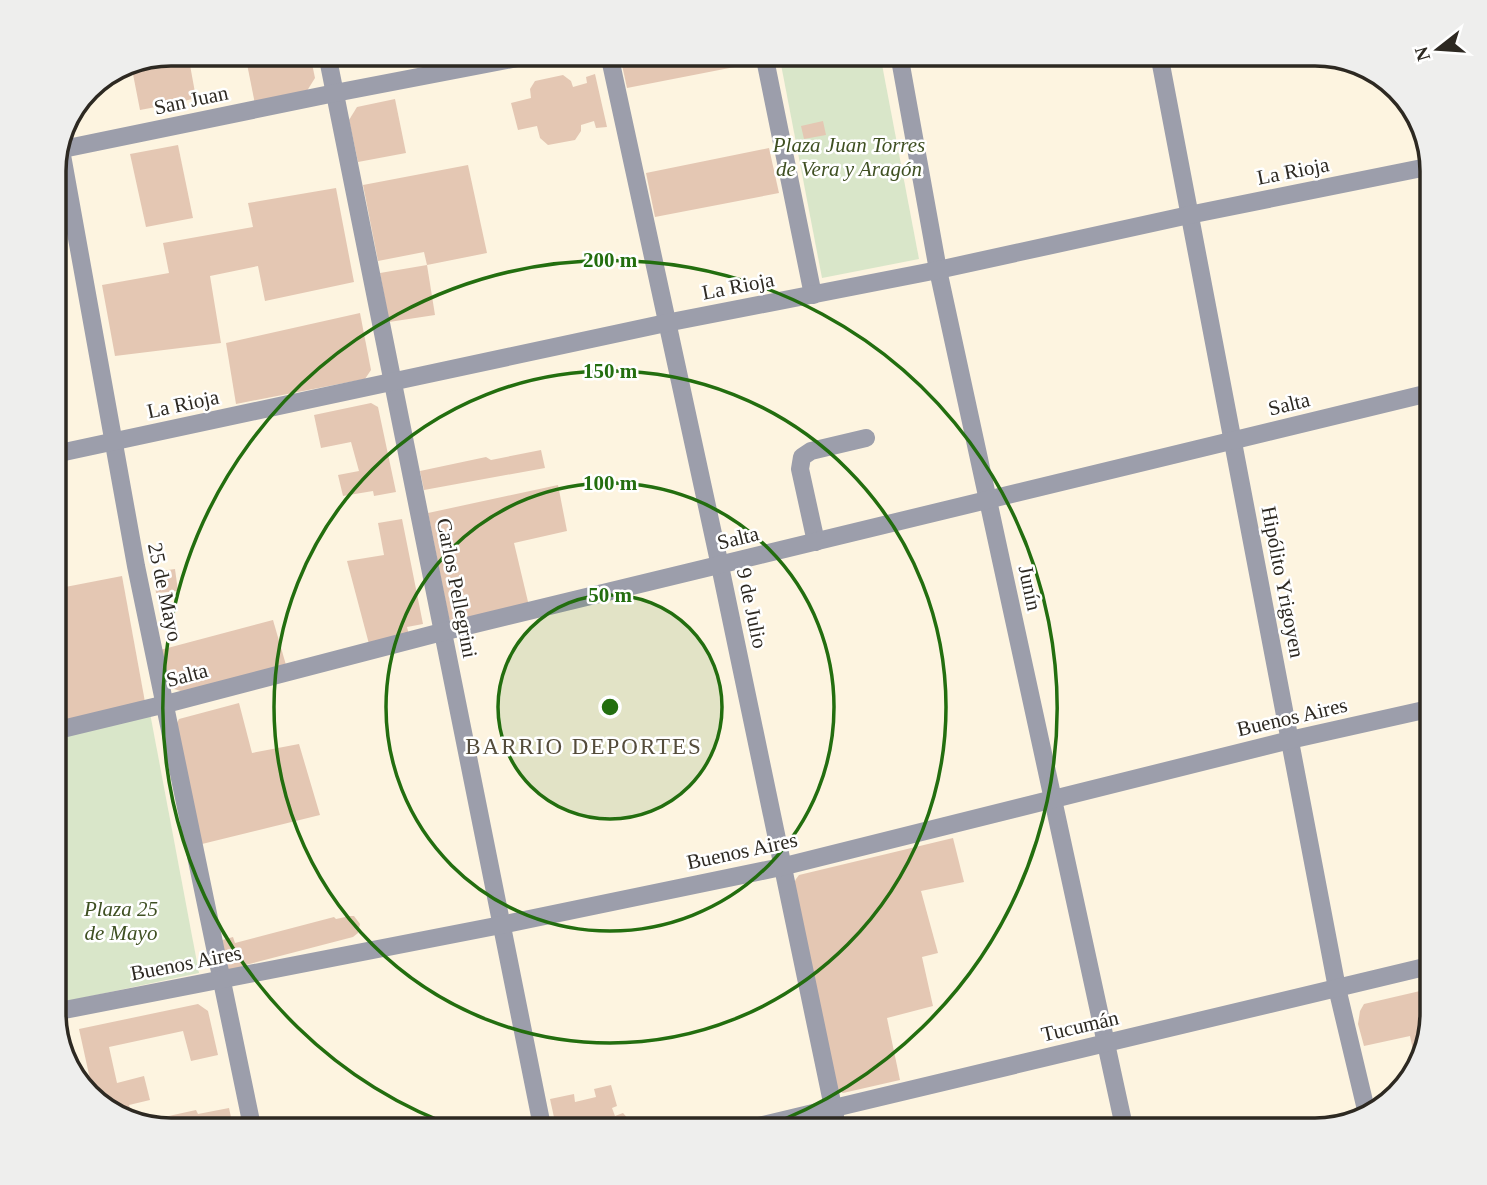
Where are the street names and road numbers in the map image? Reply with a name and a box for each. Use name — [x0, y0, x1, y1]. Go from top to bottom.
street label: San Juan — [152, 80, 231, 120]
street label: La Rioja — [1255, 152, 1332, 190]
street label: La Rioja — [700, 267, 777, 305]
street label: La Rioja — [145, 385, 222, 423]
street label: Salta — [1266, 387, 1313, 421]
street label: Hipólito Yrigoyen — [1257, 504, 1310, 660]
street label: Carlos Pellegrini — [432, 516, 482, 660]
street label: Salta — [715, 521, 762, 555]
street label: 25 de Mayo — [143, 540, 187, 644]
street label: Junín — [1014, 563, 1047, 613]
street label: 9 de Julio — [732, 566, 772, 650]
street label: Salta — [164, 658, 211, 692]
street label: Buenos Aires — [1234, 693, 1350, 741]
street label: Buenos Aires — [684, 828, 800, 874]
street label: Buenos Aires — [128, 940, 244, 986]
street label: Tucumán — [1039, 1005, 1121, 1047]

